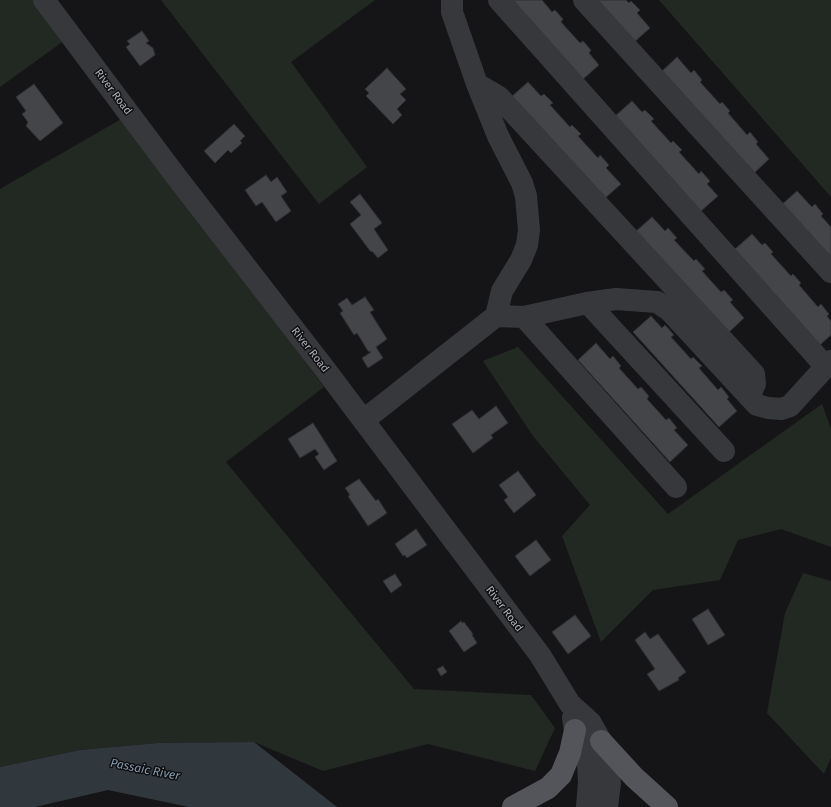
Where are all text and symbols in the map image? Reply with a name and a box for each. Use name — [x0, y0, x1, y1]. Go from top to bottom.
street label: River Road — [92, 67, 134, 117]
street label: River Road — [288, 325, 332, 375]
street label: River Road — [483, 584, 525, 634]
water label: Passaic River — [109, 756, 181, 784]

